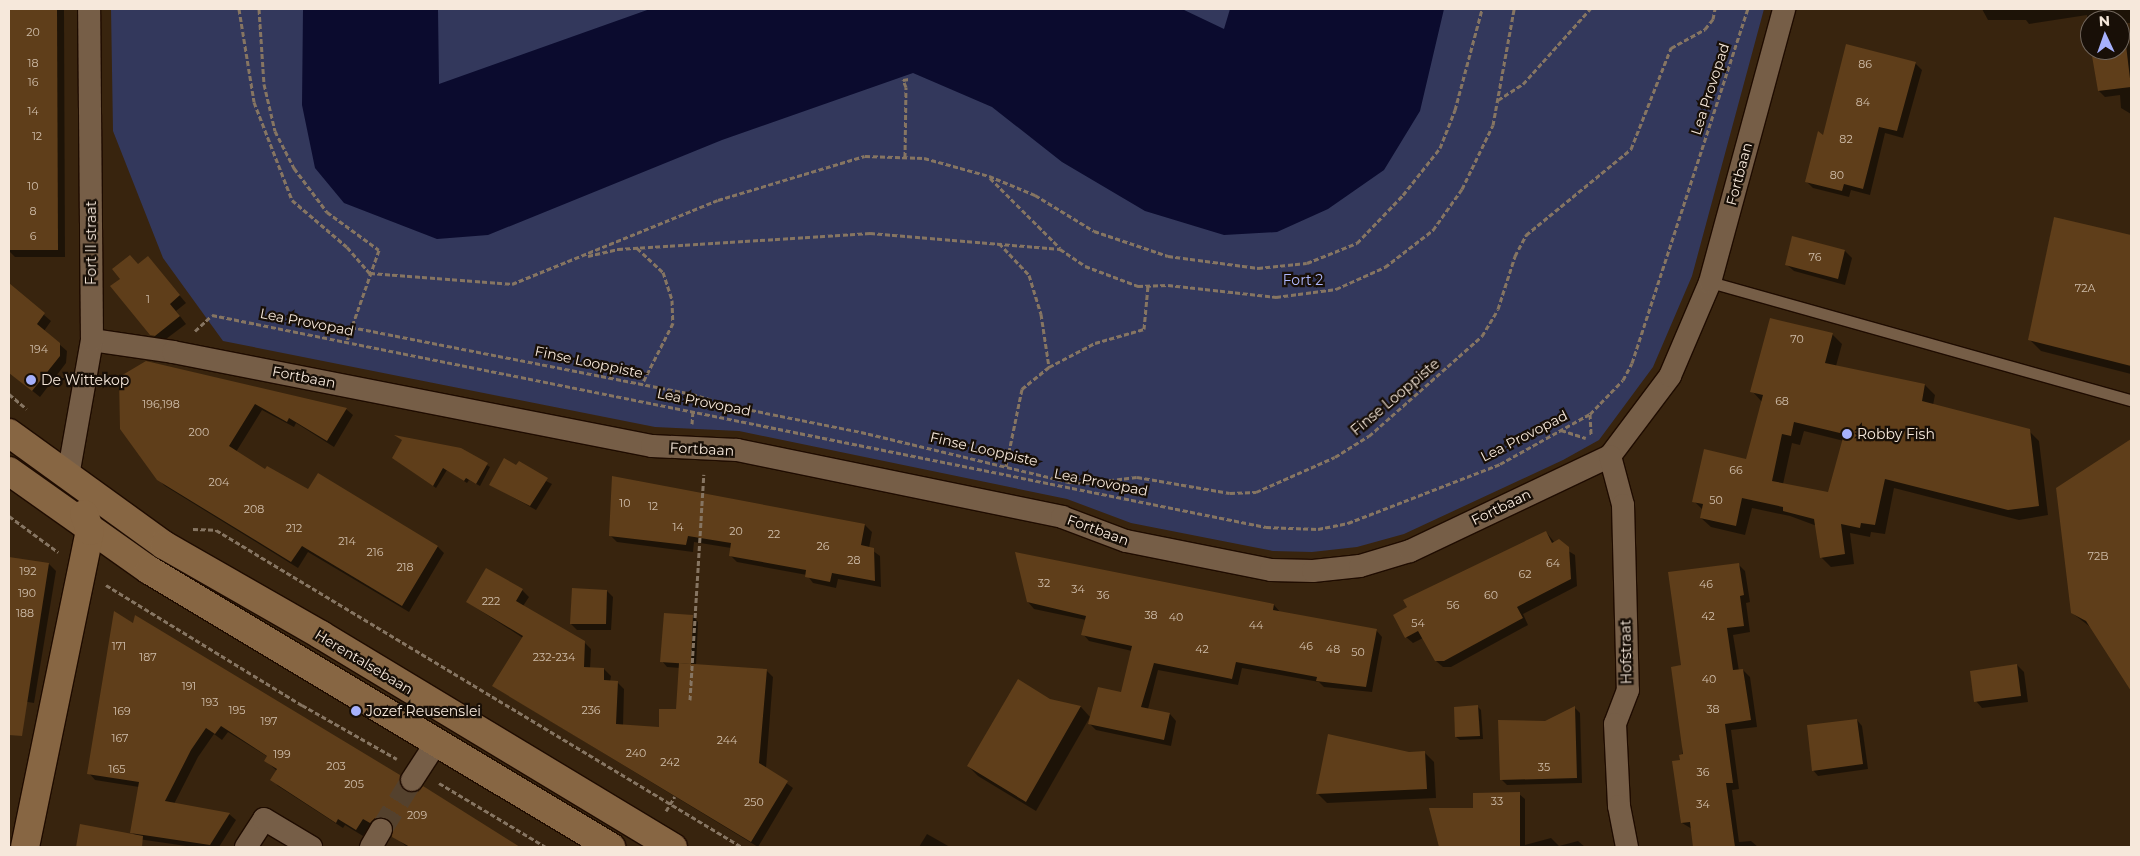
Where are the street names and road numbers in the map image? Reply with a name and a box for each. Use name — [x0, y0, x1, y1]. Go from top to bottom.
street label: Lea Provopad — [1687, 41, 1733, 137]
street label: Fortbaan — [1723, 141, 1755, 207]
street label: Fort II straat — [83, 201, 99, 285]
street label: Lea Provopad — [259, 305, 355, 339]
street label: Finse Looppiste — [533, 342, 645, 382]
street label: Finse Looppiste — [1347, 355, 1443, 439]
street label: Fortbaan — [271, 363, 337, 391]
street label: Lea Provopad — [656, 385, 752, 419]
street label: Lea Provopad — [1478, 407, 1570, 465]
street label: Finse Looppiste — [928, 428, 1040, 470]
street label: Fortbaan — [669, 439, 735, 459]
street label: Lea Provopad — [1053, 465, 1149, 499]
street label: Fortbaan — [1468, 485, 1534, 529]
street label: Fortbaan — [1065, 511, 1131, 549]
street label: Hofstraat — [1617, 620, 1635, 684]
street label: Herentalsebaan — [312, 626, 416, 698]

